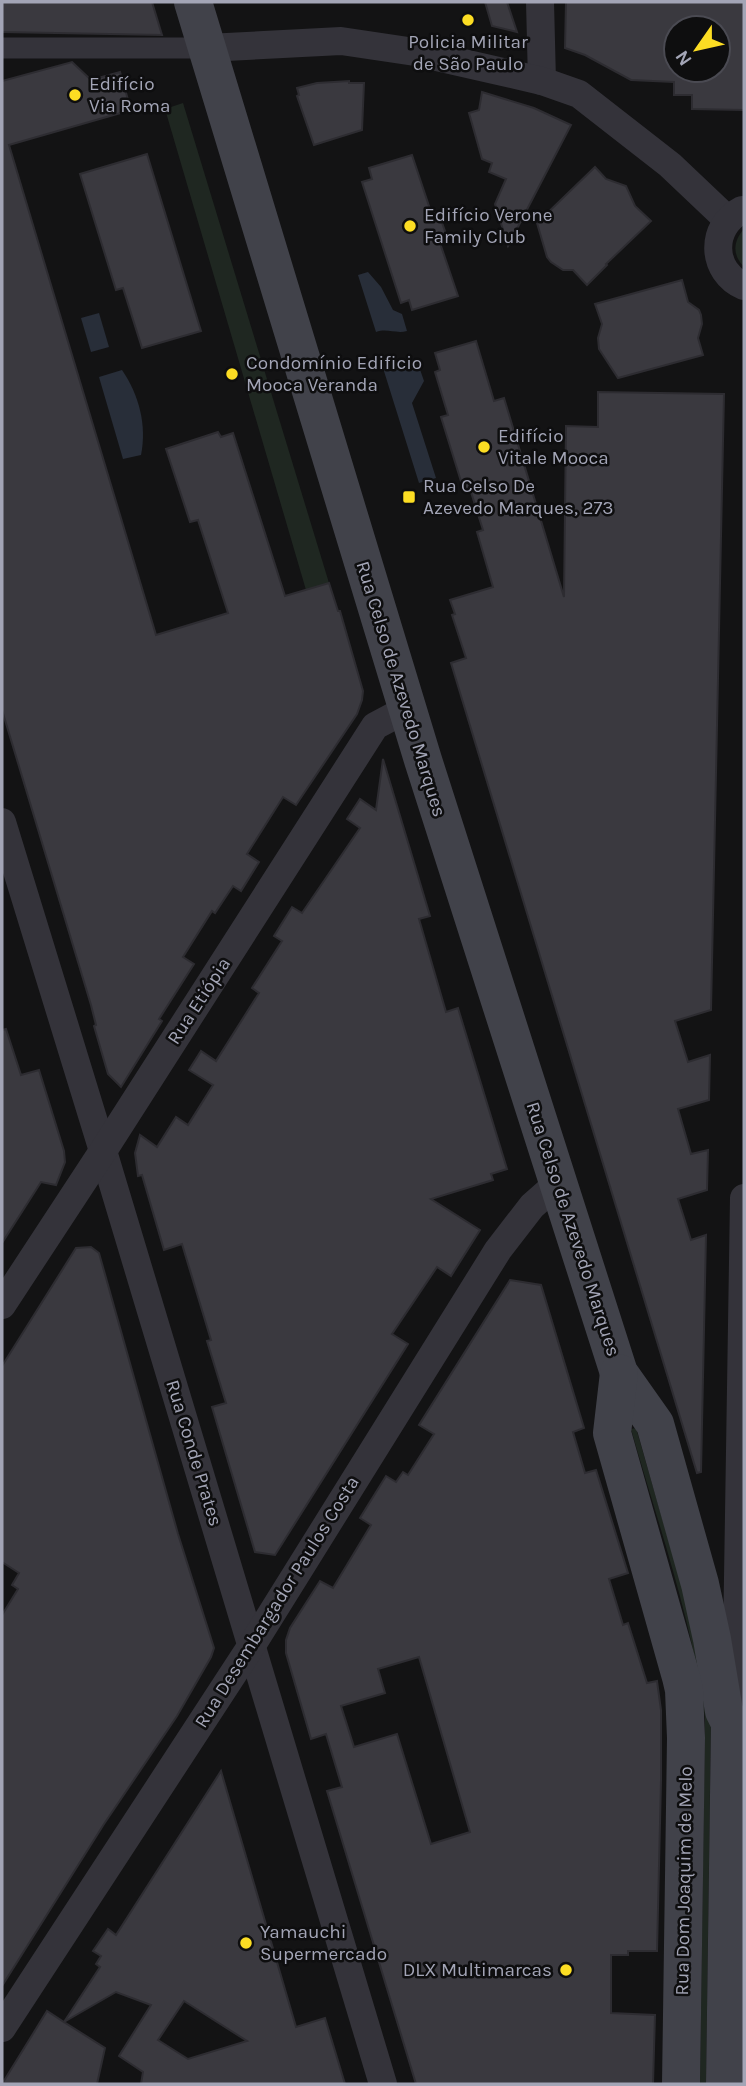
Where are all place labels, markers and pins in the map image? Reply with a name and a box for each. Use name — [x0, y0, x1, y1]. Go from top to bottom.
marker: Policia Militar de São Paulo — [460, 12, 476, 28]
place label: Policia Militar de São Paulo — [408, 31, 528, 75]
place label: Edifício Via Roma — [89, 73, 171, 117]
marker: Edifício Via Roma — [67, 87, 83, 103]
place label: Edifício Verone Family Club — [424, 204, 552, 248]
marker: Edifício Verone Family Club — [402, 218, 418, 234]
place label: Condomínio Edificio Mooca Veranda — [246, 352, 422, 396]
marker: Condomínio Edificio Mooca Veranda — [224, 366, 240, 382]
place label: Edifício Vitale Mooca — [498, 425, 609, 469]
marker: Edifício Vitale Mooca — [476, 439, 492, 455]
place label: Rua Celso De Azevedo Marques, 273 — [423, 475, 614, 519]
marker: Rua Celso De Azevedo Marques, 273 — [401, 489, 417, 505]
place label: Yamauchi Supermercado — [260, 1921, 387, 1965]
marker: Yamauchi Supermercado — [238, 1935, 254, 1951]
place label: DLX Multimarcas — [403, 1959, 552, 1981]
marker: DLX Multimarcas — [558, 1962, 574, 1978]

